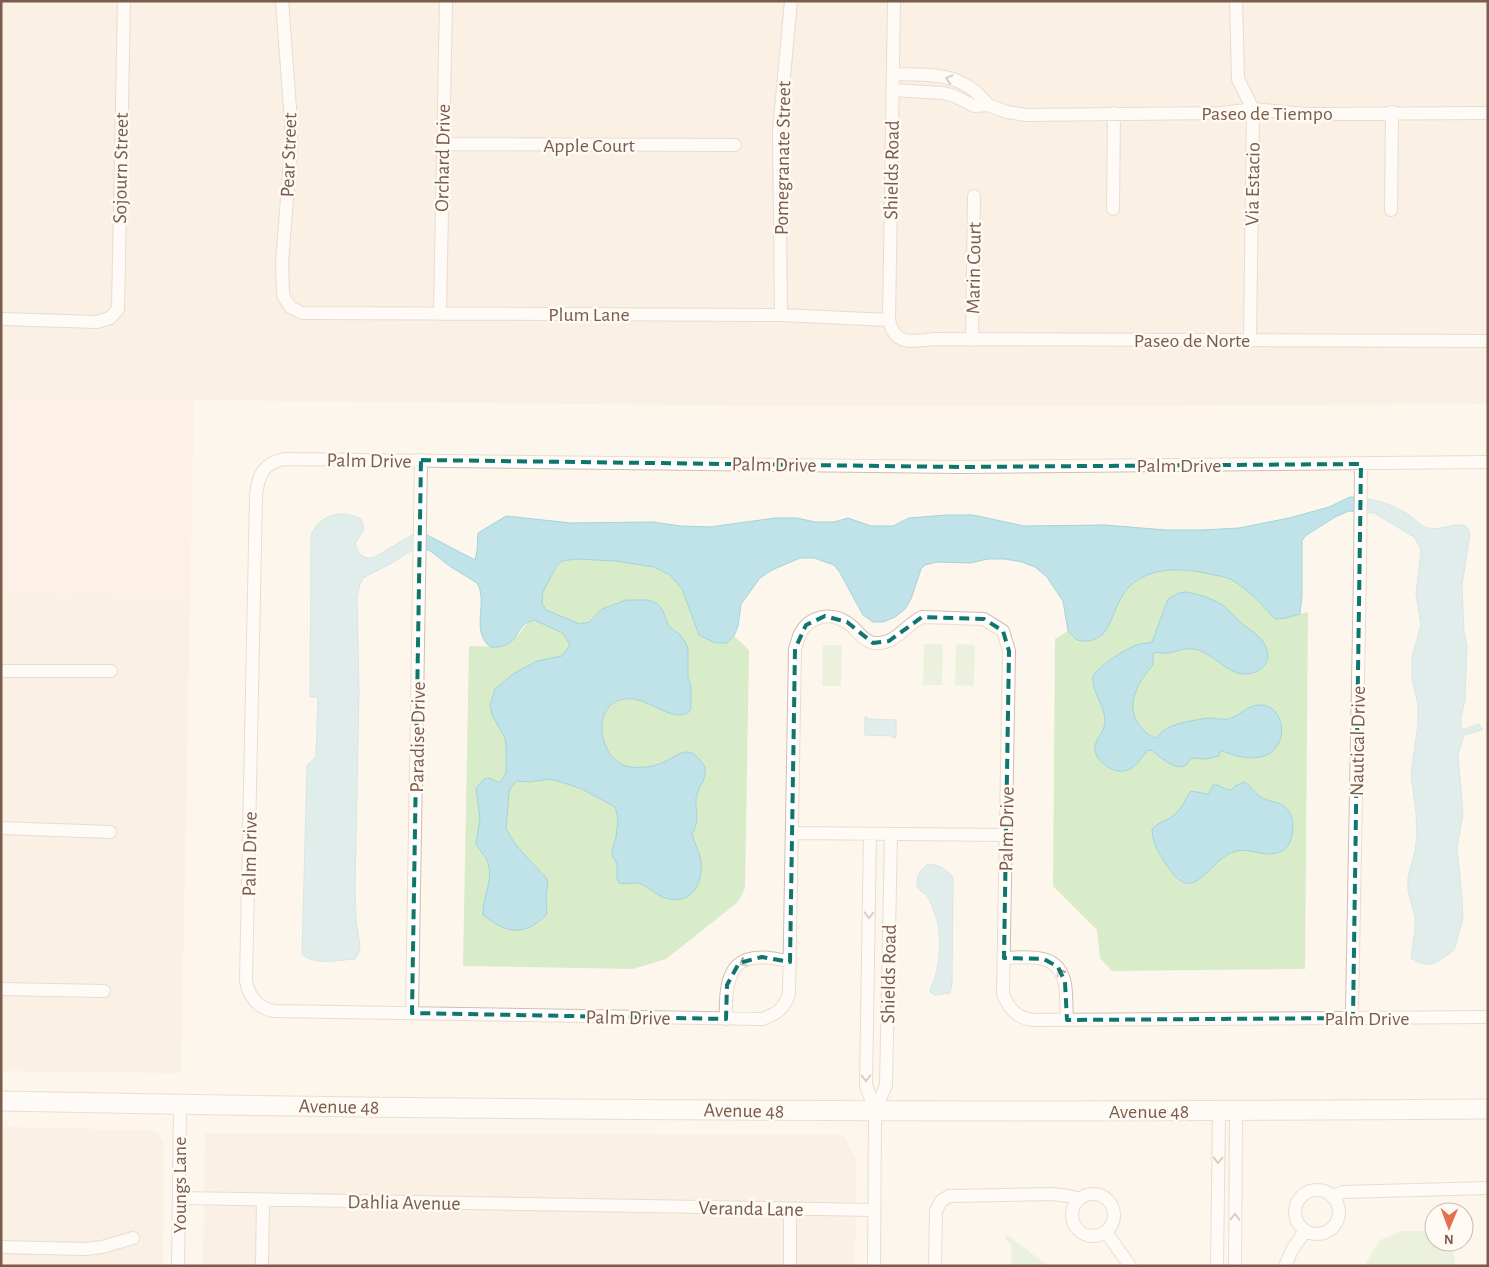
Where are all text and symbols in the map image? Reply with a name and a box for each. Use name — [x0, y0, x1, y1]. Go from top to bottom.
one-way arrow — [946, 74, 954, 84]
street label: Pomegranate Street — [772, 80, 794, 235]
street label: Orchard Drive — [432, 104, 454, 212]
street label: Paseo de Tiempo — [1201, 104, 1333, 124]
street label: Sojourn Street — [110, 112, 132, 224]
street label: Pear Street — [278, 112, 300, 198]
street label: Shields Road — [881, 120, 903, 220]
street label: Apple Court — [543, 136, 635, 156]
street label: Via Estacio — [1242, 142, 1264, 226]
street label: Marin Court — [963, 221, 985, 314]
street label: Plum Lane — [548, 305, 630, 325]
street label: Paseo de Norte — [1134, 331, 1250, 351]
street label: Palm Drive — [326, 450, 412, 472]
street label: Palm Drive — [731, 454, 817, 476]
street label: Palm Drive — [1137, 456, 1221, 476]
street label: Paradise Drive — [407, 681, 429, 793]
street label: Nautical Drive — [1347, 686, 1369, 796]
street label: Palm Drive — [996, 786, 1018, 872]
street label: Palm Drive — [239, 811, 261, 897]
one-way arrow — [864, 912, 874, 920]
street label: Shields Road — [878, 924, 900, 1024]
one-way arrow — [740, 956, 749, 966]
one-way arrow — [1056, 969, 1066, 978]
street label: Palm Drive — [585, 1007, 671, 1029]
street label: Palm Drive — [1325, 1009, 1409, 1029]
one-way arrow — [861, 1074, 871, 1082]
street label: Avenue 48 — [298, 1096, 380, 1118]
street label: Avenue 48 — [703, 1100, 785, 1122]
street label: Avenue 48 — [1109, 1102, 1189, 1122]
street label: Youngs Lane — [170, 1137, 190, 1233]
one-way arrow — [1213, 1156, 1224, 1164]
street label: Dahlia Avenue — [347, 1192, 461, 1214]
street label: Veranda Lane — [698, 1198, 804, 1220]
north arrow — [1424, 1202, 1474, 1252]
one-way arrow — [1230, 1213, 1240, 1220]
text: N — [1444, 1232, 1454, 1246]

